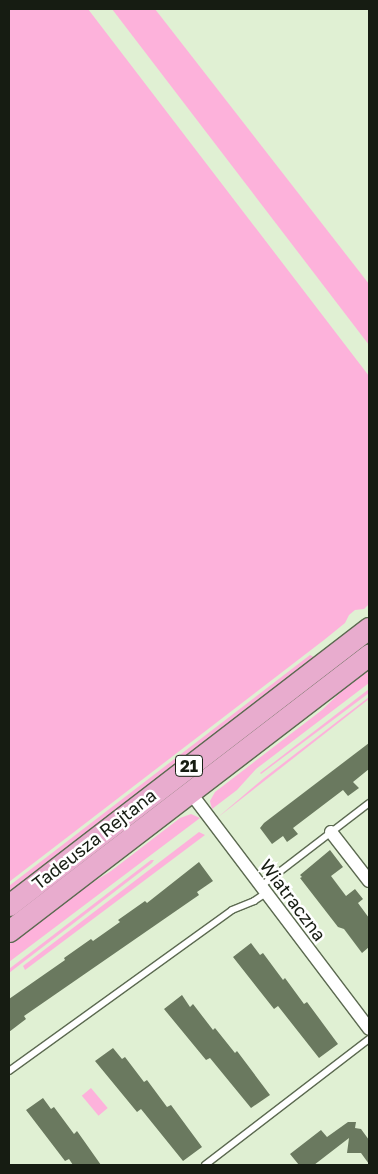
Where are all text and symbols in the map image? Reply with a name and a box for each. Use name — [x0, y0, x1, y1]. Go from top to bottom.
road number: 21 — [174, 752, 204, 779]
street label: Tadeusza Rejtana — [28, 784, 160, 894]
street label: Wiatraczna — [255, 855, 331, 945]

